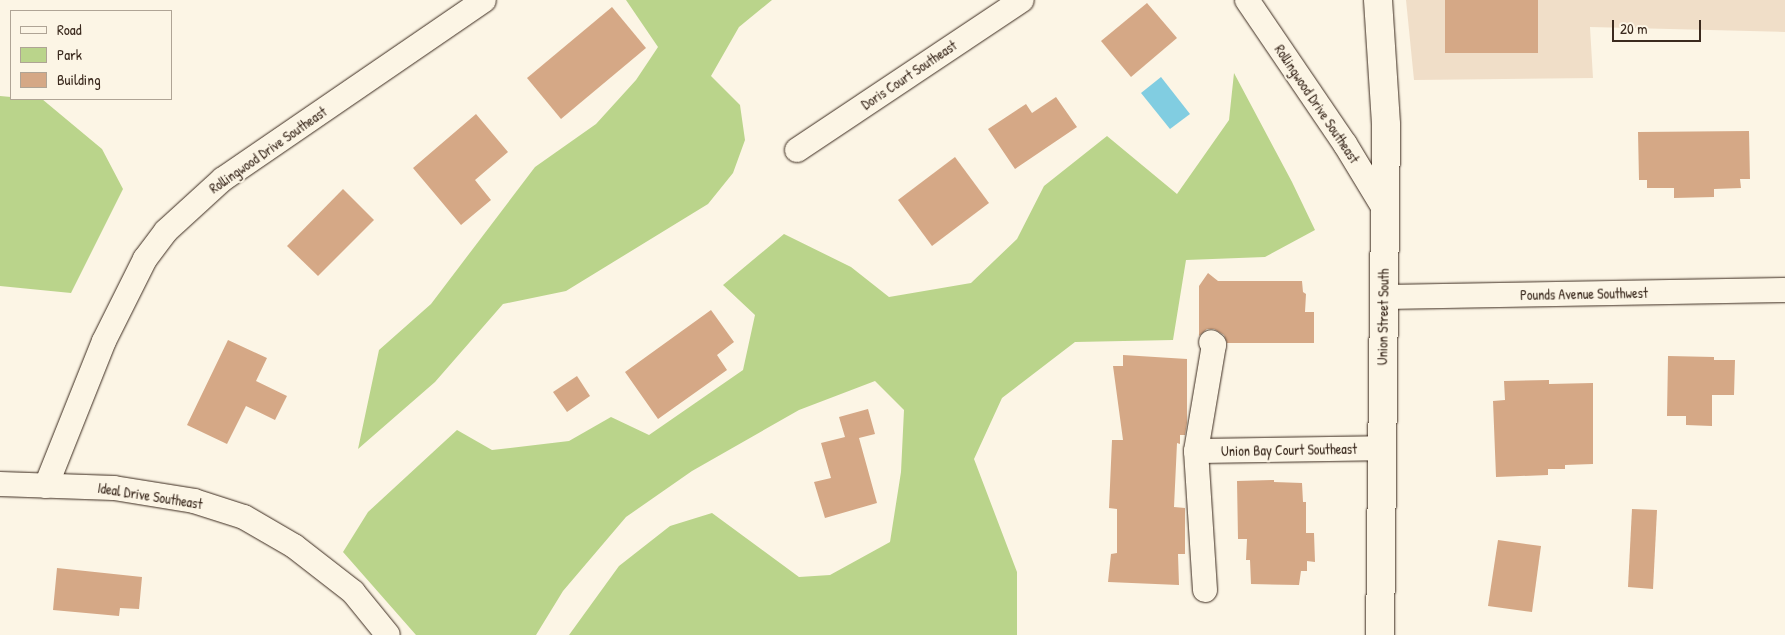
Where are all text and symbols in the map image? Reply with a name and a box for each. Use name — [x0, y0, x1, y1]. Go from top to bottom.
legend — [10, 10, 172, 100]
scale bar — [1615, 10, 1704, 42]
text: 20 m — [1620, 18, 1647, 39]
text: Road — [57, 19, 82, 40]
street label: Doris Court Southeast — [858, 37, 960, 113]
street label: Rollingwood Drive Southeast — [1271, 42, 1363, 166]
text: Park — [57, 44, 82, 65]
text: Building — [57, 69, 101, 90]
street label: Rollingwood Drive Southeast — [206, 103, 330, 197]
street label: Union Street South — [1374, 269, 1392, 365]
street label: Pounds Avenue Southwest — [1520, 284, 1648, 304]
street label: Union Bay Court Southeast — [1221, 440, 1357, 460]
street label: Ideal Drive Southeast — [96, 479, 204, 513]

